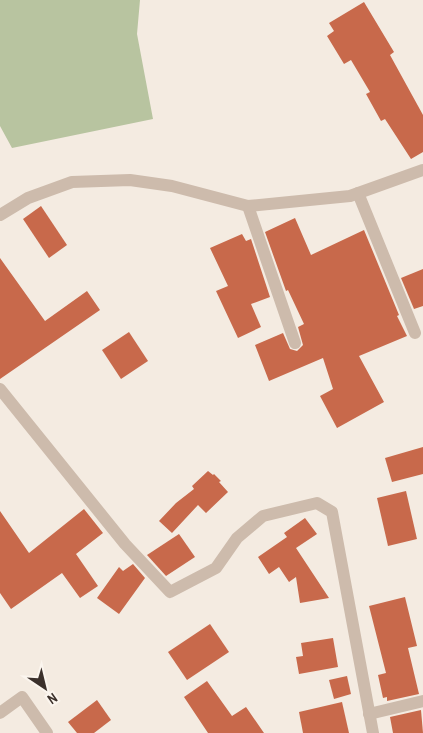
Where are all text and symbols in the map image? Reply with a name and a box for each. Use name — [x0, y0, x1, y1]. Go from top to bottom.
north arrow — [20, 663, 70, 713]
text: N — [44, 689, 61, 708]

